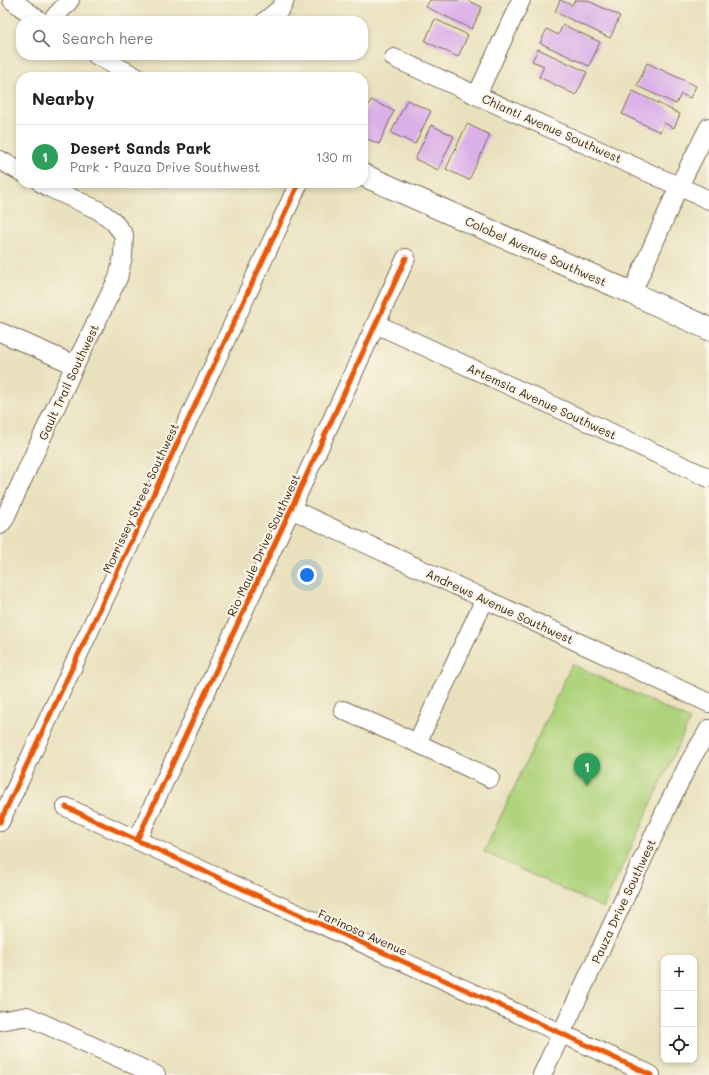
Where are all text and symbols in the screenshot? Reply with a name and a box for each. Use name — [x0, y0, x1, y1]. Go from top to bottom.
search box — [16, 16, 368, 60]
icon: search — [30, 27, 52, 49]
text: Search here — [62, 28, 153, 48]
text: Nearby — [32, 87, 94, 109]
street label: Chianti Avenue Southwest — [479, 90, 625, 166]
text: Desert Sands Park — [70, 138, 211, 158]
text: 1 — [42, 148, 48, 165]
text: 130 m — [316, 148, 352, 165]
text: Park · Pauza Drive Southwest — [70, 158, 260, 175]
street label: Colobel Avenue Southwest — [463, 212, 609, 290]
street label: Gault Trail Southwest — [34, 321, 102, 443]
street label: Artemsia Avenue Southwest — [465, 359, 619, 443]
street label: Morrissey Street Southwest — [98, 420, 182, 576]
street label: Rio Maule Drive Southwest — [223, 471, 303, 619]
your location — [297, 565, 317, 585]
street label: Andrews Avenue Southwest — [424, 565, 576, 647]
pin: 1 — [574, 753, 600, 786]
street label: Pauza Drive Southwest — [587, 836, 659, 966]
street label: Farinosa Avenue — [316, 905, 410, 959]
map controls — [661, 955, 697, 1063]
button: + — [661, 955, 697, 991]
button: − — [661, 991, 697, 1027]
button: locate — [661, 1027, 697, 1063]

